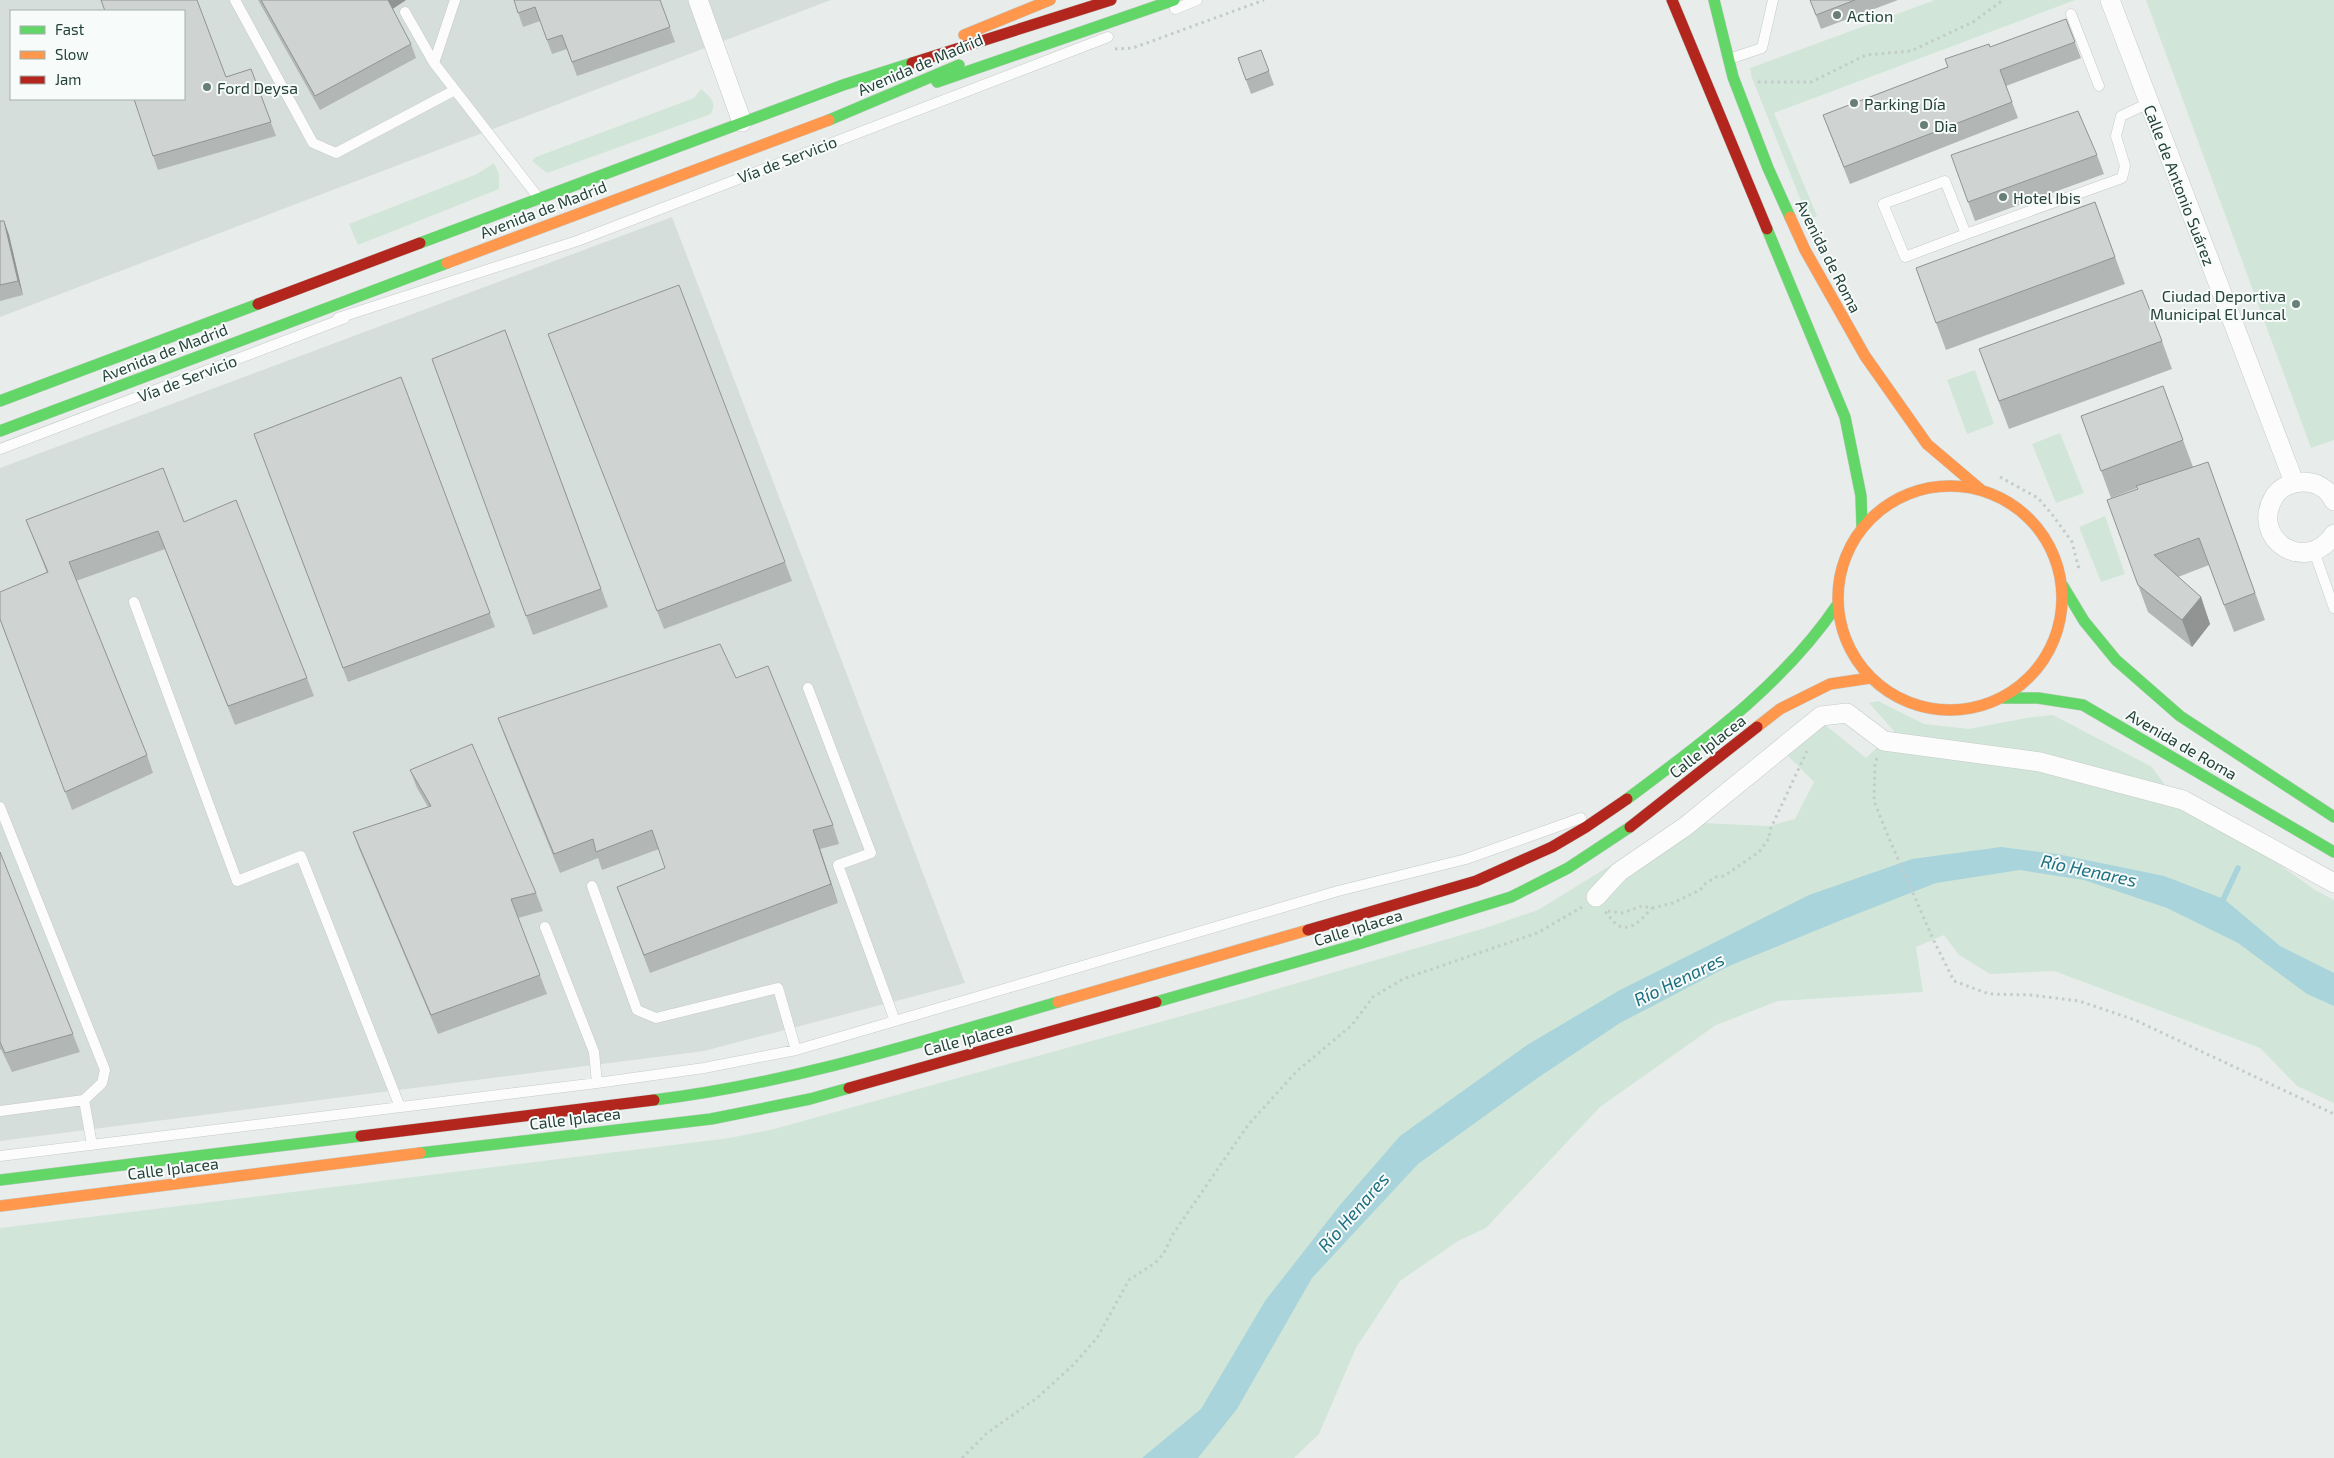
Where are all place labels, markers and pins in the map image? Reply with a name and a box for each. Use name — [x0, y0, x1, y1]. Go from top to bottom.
place label: Action — [1847, 6, 1893, 25]
marker: Action — [1831, 9, 1843, 21]
place label: Ford Deysa — [217, 78, 298, 97]
marker: Ford Deysa — [201, 81, 213, 93]
place label: Parking Día — [1864, 94, 1946, 113]
marker: Parking Día — [1848, 97, 1860, 109]
place label: Dia — [1934, 116, 1957, 135]
marker: Dia — [1918, 119, 1930, 131]
place label: Hotel Ibis — [2013, 188, 2081, 207]
marker: Hotel Ibis — [1997, 191, 2009, 203]
place label: Ciudad Deportiva Municipal El Juncal — [2150, 286, 2286, 323]
marker: Ciudad Deportiva Municipal El Juncal — [2290, 298, 2302, 310]

